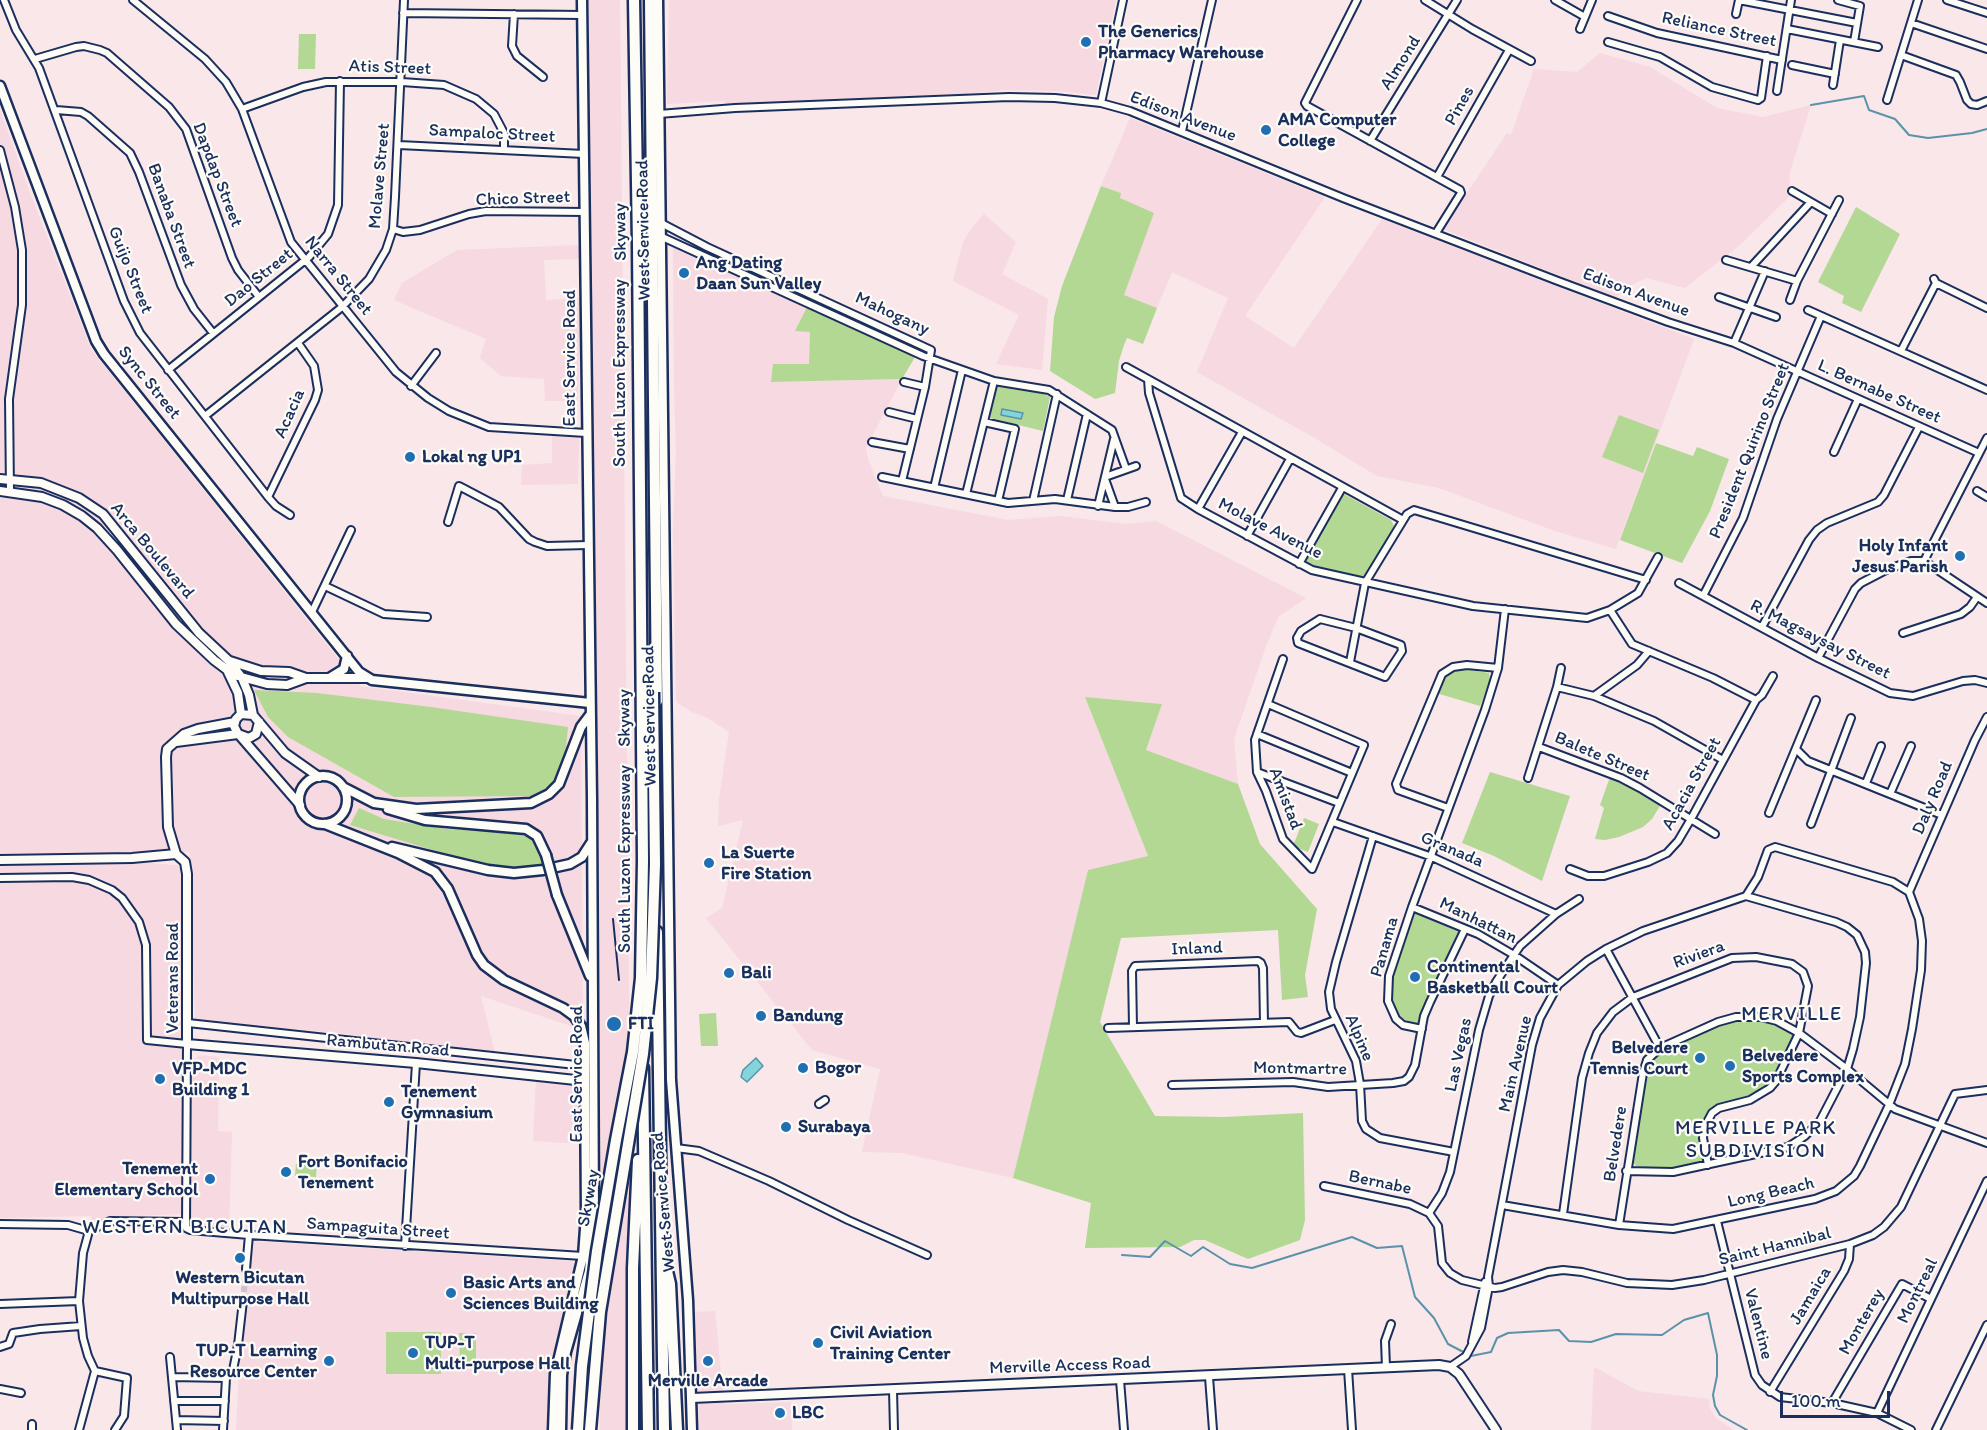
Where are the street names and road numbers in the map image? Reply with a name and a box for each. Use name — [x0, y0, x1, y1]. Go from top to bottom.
street label: Reliance Street — [1660, 7, 1778, 53]
street label: Almond — [1376, 32, 1426, 94]
street label: Atis Street — [348, 56, 432, 80]
street label: Pines — [1440, 83, 1480, 129]
street label: Edison Avenue — [1127, 87, 1239, 147]
street label: Dapdap Street — [187, 120, 247, 230]
street label: Sampaloc Street — [428, 120, 556, 148]
street label: Molave Street — [365, 122, 395, 230]
street label: West Service Road — [632, 159, 656, 301]
street label: Banaba Street — [142, 160, 200, 272]
street label: Chico Street — [475, 187, 571, 211]
street label: Skyway — [610, 203, 632, 261]
street label: Guijo Street — [103, 223, 157, 317]
street label: Narra Street — [299, 232, 377, 320]
street label: Dao Street — [220, 244, 298, 312]
street label: Edison Avenue — [1580, 264, 1692, 322]
street label: South Luzon Expressway — [609, 279, 631, 467]
street label: Mahogany — [851, 287, 933, 341]
street label: East Service Road — [559, 290, 581, 426]
street label: Sync Street — [113, 342, 185, 424]
street label: L. Bernabe Street — [1814, 355, 1944, 429]
street label: President Quirino Street — [1705, 360, 1795, 542]
street label: Acacia — [270, 386, 310, 442]
street label: Molave Avenue — [1214, 493, 1326, 565]
street label: Arca Boulevard — [105, 498, 199, 604]
street label: R. Magsaysay Street — [1746, 595, 1894, 685]
street label: West Service Road — [638, 645, 662, 787]
street label: Skyway — [614, 689, 636, 747]
street label: Balete Street — [1551, 727, 1653, 787]
street label: Acacia Street — [1658, 734, 1726, 834]
street label: Daly Road — [1908, 758, 1958, 838]
street label: South Luzon Expressway — [614, 765, 636, 953]
street label: Amistad — [1263, 765, 1307, 833]
street label: Granada — [1417, 827, 1487, 873]
street label: Manhattan — [1435, 893, 1521, 949]
street label: Panama — [1366, 914, 1404, 980]
street label: Veterans Road — [162, 923, 184, 1033]
street label: Riviera — [1670, 936, 1728, 974]
street label: Inland — [1171, 937, 1223, 961]
street label: East Service Road — [566, 1006, 588, 1142]
street label: Alpine — [1340, 1011, 1378, 1065]
street label: Main Avenue — [1494, 1014, 1538, 1114]
street label: Las Vegas — [1441, 1016, 1477, 1094]
street label: Rambutan Road — [325, 1030, 451, 1062]
street label: Montmartre — [1253, 1057, 1347, 1081]
street label: Belvedere — [1599, 1105, 1633, 1183]
street label: West Service Road — [647, 1131, 681, 1273]
street label: Bernabe — [1347, 1166, 1413, 1200]
street label: Skyway — [573, 1168, 605, 1228]
street label: Long Beach — [1726, 1173, 1816, 1213]
street label: Sampaguita Street — [306, 1213, 450, 1245]
street label: Saint Hannibal — [1717, 1223, 1833, 1271]
street label: Montreal — [1893, 1255, 1943, 1327]
street label: Jamaica — [1785, 1263, 1837, 1329]
street label: Monterey — [1834, 1285, 1890, 1359]
street label: Valentine — [1739, 1286, 1777, 1362]
street label: Merville Access Road — [989, 1352, 1151, 1380]

